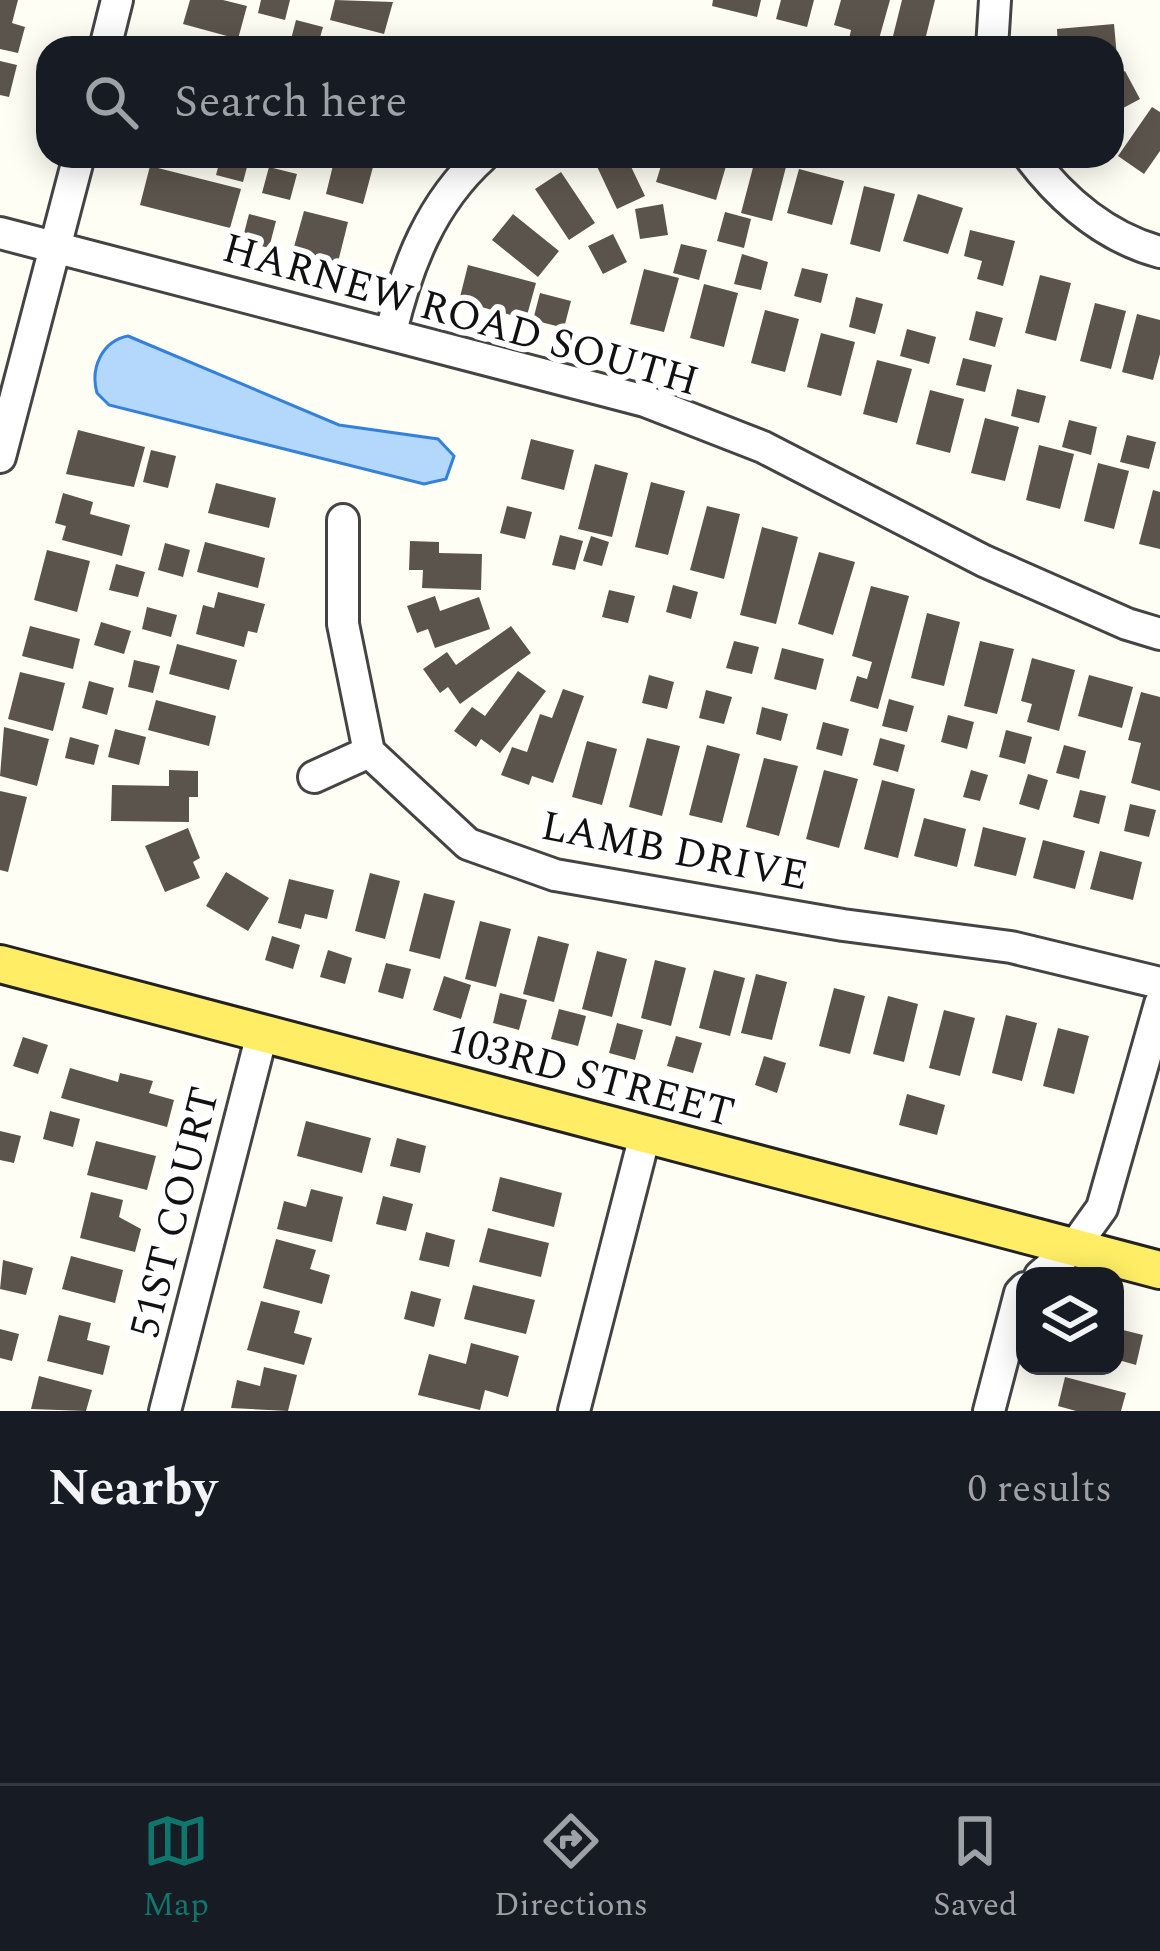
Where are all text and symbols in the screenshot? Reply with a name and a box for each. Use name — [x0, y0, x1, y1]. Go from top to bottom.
search box — [36, 36, 1124, 168]
text: Search here — [174, 68, 407, 137]
icon: search — [78, 69, 144, 135]
street label: HARNEW ROAD SOUTH — [215, 217, 706, 414]
street label: LAMB DRIVE — [536, 795, 813, 908]
street label: 103RD STREET — [440, 1008, 741, 1145]
street label: 51ST COURT — [114, 1080, 237, 1345]
map controls — [1016, 1267, 1124, 1375]
button: layers — [1016, 1267, 1124, 1375]
text: Nearby — [48, 1450, 217, 1528]
text: 0 results — [968, 1460, 1112, 1519]
tab: Map — [142, 1808, 209, 1930]
tab: Directions — [494, 1808, 648, 1930]
tab: Saved — [933, 1808, 1018, 1930]

